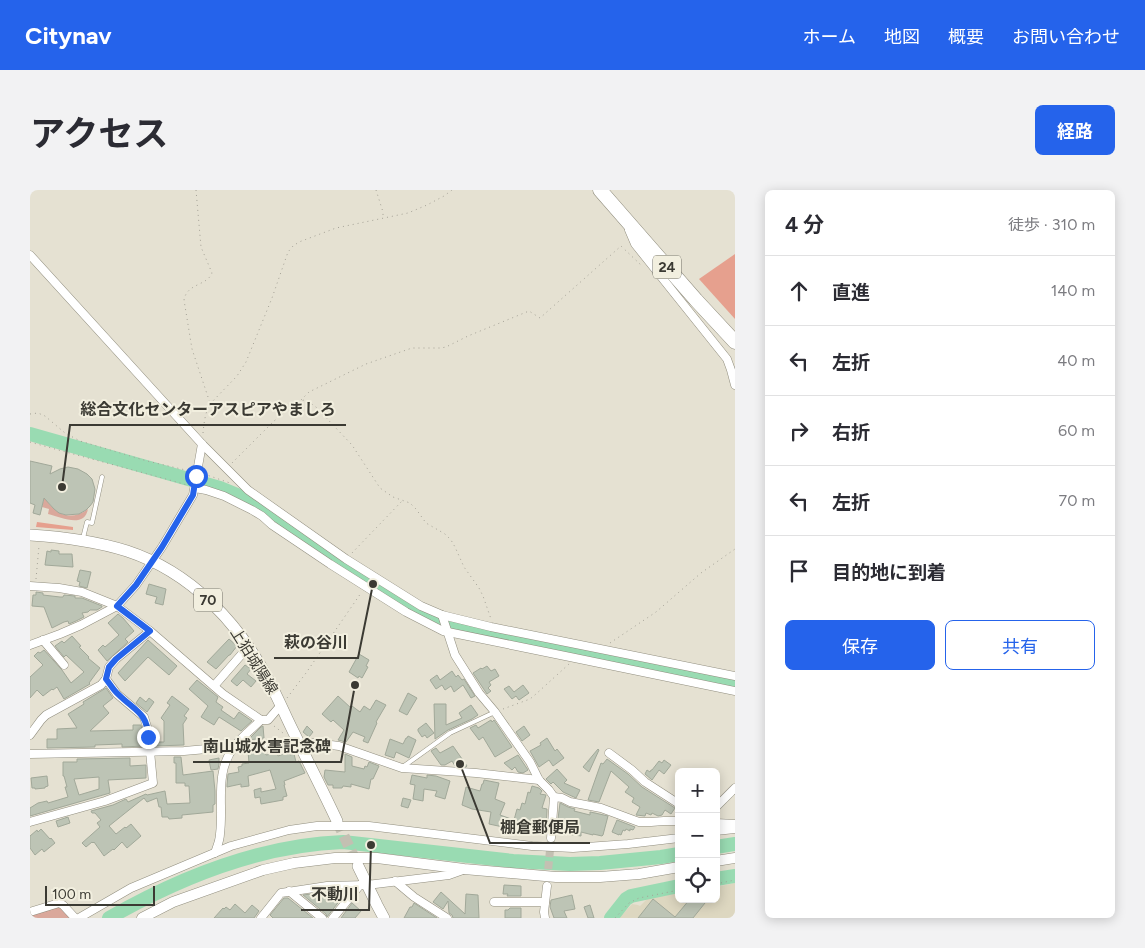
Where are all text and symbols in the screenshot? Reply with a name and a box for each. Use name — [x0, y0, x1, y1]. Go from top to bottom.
text: Citynav — [25, 21, 112, 50]
text: ホーム — [803, 26, 856, 48]
text: 地図 — [884, 26, 920, 48]
text: 概要 — [948, 26, 984, 48]
text: お問い合わせ — [1012, 26, 1120, 48]
button: 経路 — [1035, 105, 1115, 155]
text: アクセス — [30, 113, 168, 155]
text: 4 分 — [785, 212, 824, 237]
text: 徒歩 · 310 m — [1008, 215, 1095, 234]
road number: 24 — [653, 256, 681, 278]
icon: ahead — [785, 277, 813, 305]
text: 直進 — [832, 281, 870, 304]
text: 140 m — [1051, 281, 1095, 300]
icon: left — [785, 347, 813, 375]
text: 左折 — [832, 351, 870, 374]
text: 40 m — [1057, 351, 1095, 370]
callout: 総合文化センターアスピアやましろ — [70, 394, 346, 425]
text: 総合文化センターアスピアやましろ — [80, 400, 336, 419]
icon: right — [785, 417, 813, 445]
text: 右折 — [832, 421, 870, 444]
text: 60 m — [1058, 421, 1095, 440]
route start — [185, 465, 208, 488]
icon: left — [785, 487, 813, 515]
text: 左折 — [832, 491, 870, 514]
text: 70 m — [1059, 491, 1095, 510]
icon: arrive — [785, 557, 813, 585]
text: 目的地に到着 — [832, 561, 946, 584]
road number: 70 — [194, 588, 222, 612]
button: 保存 — [785, 620, 935, 670]
button: 共有 — [945, 620, 1095, 670]
street label: 上狛城陽線 — [226, 624, 282, 698]
callout: 萩の谷川 — [274, 627, 358, 658]
text: 萩の谷川 — [284, 633, 348, 652]
route end — [137, 726, 160, 749]
callout: 南山城水害記念碑 — [193, 731, 341, 762]
text: 南山城水害記念碑 — [203, 737, 331, 756]
map controls — [675, 768, 720, 903]
button: + — [675, 768, 720, 813]
callout: 棚倉郵便局 — [490, 812, 590, 843]
button: − — [675, 813, 720, 858]
text: 棚倉郵便局 — [500, 818, 580, 837]
button: locate — [675, 858, 720, 903]
callout: 不動川 — [301, 879, 369, 910]
scale bar — [45, 883, 155, 906]
text: 不動川 — [311, 885, 359, 904]
text: 100 m — [52, 886, 91, 903]

